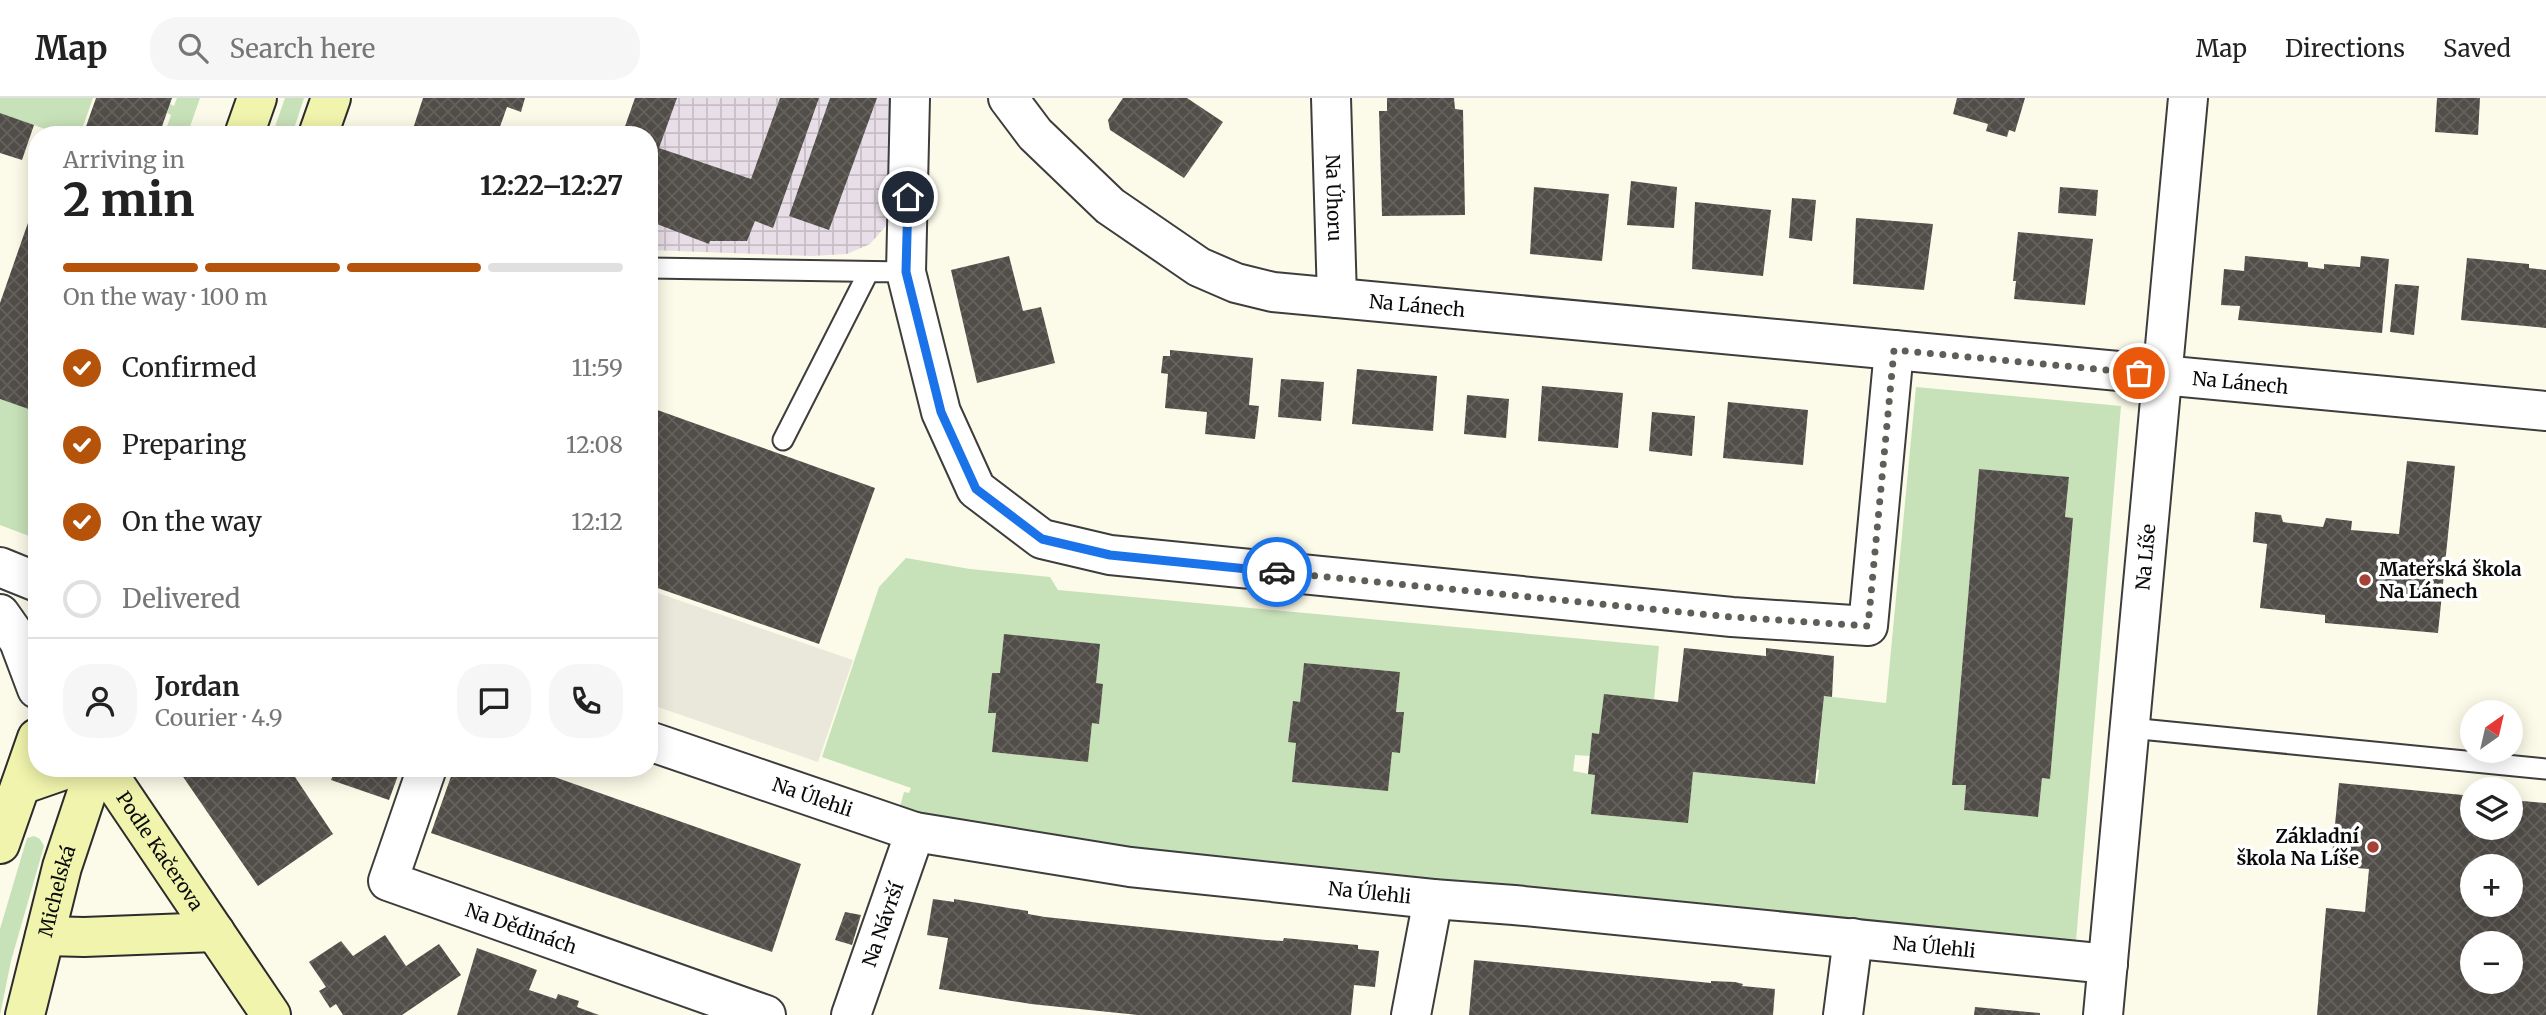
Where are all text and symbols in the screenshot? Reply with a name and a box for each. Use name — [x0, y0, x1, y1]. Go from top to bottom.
search box — [150, 17, 640, 80]
text: Map — [35, 28, 108, 69]
icon: search — [174, 29, 212, 67]
text: Search here — [230, 32, 375, 65]
text: Map — [2196, 33, 2247, 64]
text: Directions — [2285, 33, 2405, 64]
text: Saved — [2443, 33, 2511, 64]
text: Arriving in — [63, 145, 185, 174]
street label: Na Úhoru — [1321, 154, 1347, 242]
pin — [878, 167, 938, 227]
text: 12:22–12:27 — [480, 169, 623, 202]
text: 2 min — [63, 171, 195, 229]
icon: home — [889, 178, 927, 216]
text: On the way · 100 m — [63, 282, 268, 311]
street label: Na Lánech — [1368, 289, 1467, 322]
pin — [2109, 343, 2169, 403]
icon: check — [63, 349, 101, 387]
text: Confirmed — [122, 351, 257, 384]
text: 11:59 — [572, 353, 623, 382]
icon: bag — [2120, 354, 2158, 392]
street label: Na Lánech — [2191, 366, 2290, 399]
icon: check — [63, 426, 101, 464]
text: Preparing — [122, 428, 246, 461]
text: 12:08 — [566, 430, 623, 459]
icon: check — [63, 503, 101, 541]
text: On the way — [122, 505, 262, 538]
text: 12:12 — [571, 507, 623, 536]
street label: Na Líše — [2130, 523, 2160, 591]
courier — [1242, 537, 1312, 607]
icon: car — [1258, 553, 1296, 591]
place label: Mateřská škola Na Lánech — [2379, 557, 2522, 603]
marker: Mateřská škola Na Lánech — [2357, 572, 2373, 588]
text: Delivered — [122, 582, 241, 615]
button: person — [63, 664, 137, 738]
button: chat — [457, 664, 531, 738]
button: phone — [549, 664, 623, 738]
text: Jordan — [155, 670, 240, 703]
north arrow — [2460, 700, 2524, 763]
map controls — [2460, 700, 2523, 994]
text: Courier · 4.9 — [155, 703, 283, 732]
street label: Na Úlehli — [769, 772, 856, 822]
button: layers — [2460, 777, 2523, 840]
street label: Podle Kačerova — [111, 787, 209, 915]
place label: Základní škola Na Líše — [2236, 824, 2359, 870]
marker: Základní škola Na Líše — [2365, 839, 2381, 855]
street label: Michelská — [33, 842, 80, 939]
button: + — [2460, 854, 2523, 917]
street label: Na Úlehli — [1327, 876, 1412, 909]
street label: Na Návrší — [857, 878, 909, 970]
street label: Na Dědinách — [462, 897, 581, 959]
street label: Na Úlehli — [1891, 931, 1977, 963]
button: − — [2460, 931, 2523, 994]

